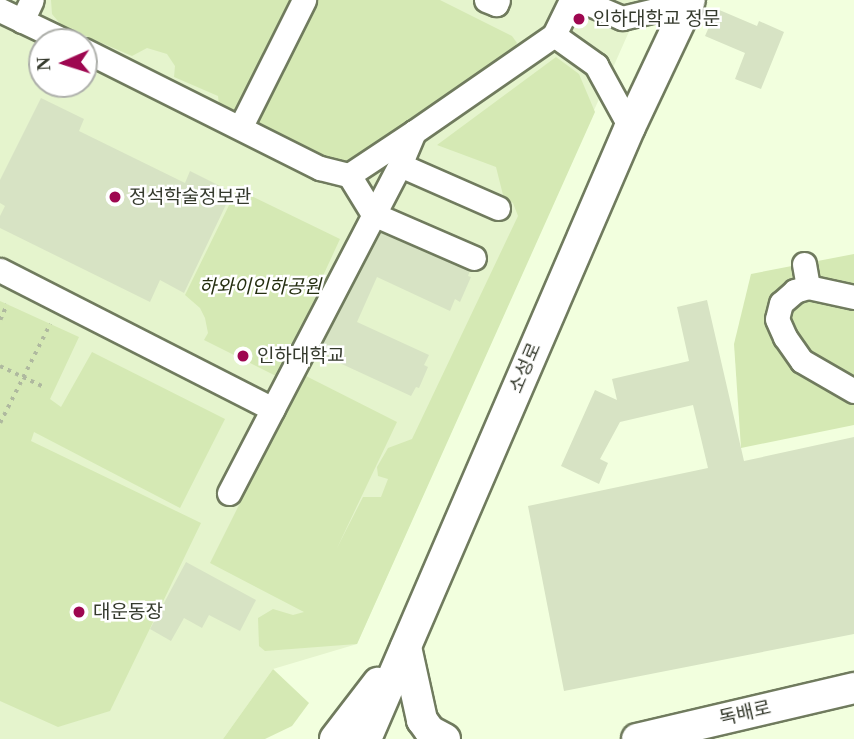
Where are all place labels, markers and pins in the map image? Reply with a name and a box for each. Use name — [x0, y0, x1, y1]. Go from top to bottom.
place label: 인하대학교 정문 — [593, 8, 720, 30]
marker: 인하대학교 정문 — [571, 11, 587, 27]
place label: 정석학술정보관 — [129, 186, 251, 208]
marker: 정석학술정보관 — [107, 189, 123, 205]
place label: 인하대학교 — [257, 345, 344, 367]
marker: 인하대학교 — [235, 348, 251, 364]
place label: 대운동장 — [93, 601, 163, 623]
marker: 대운동장 — [71, 604, 87, 620]

